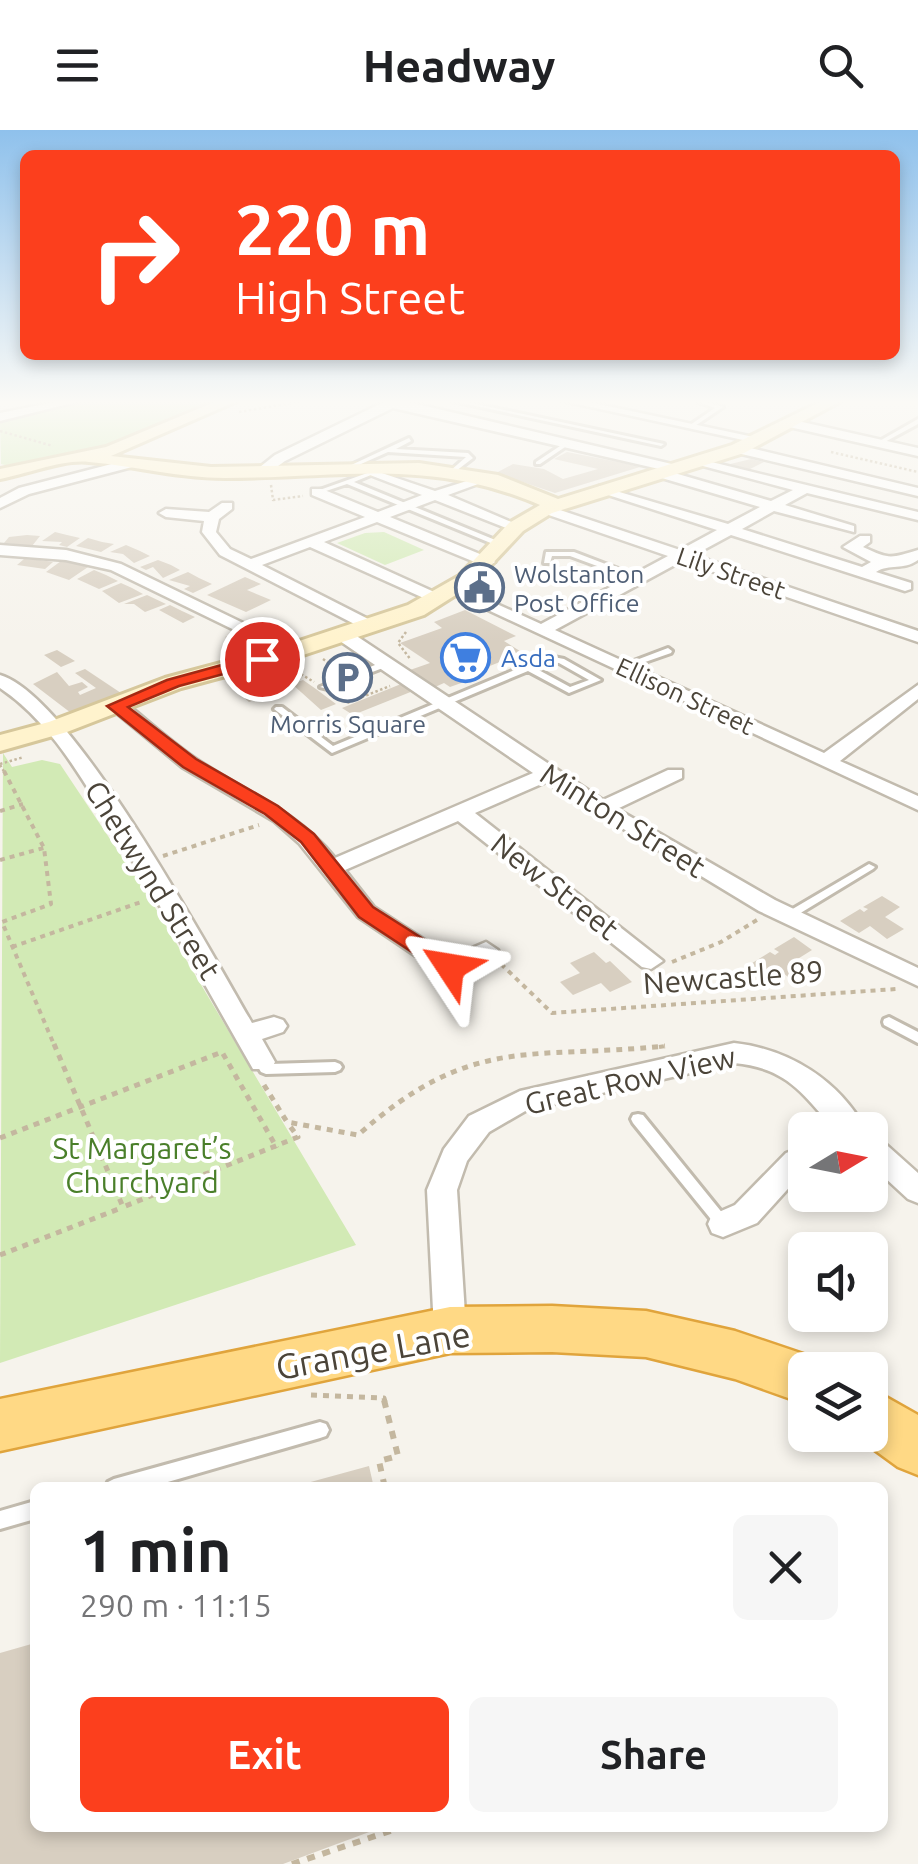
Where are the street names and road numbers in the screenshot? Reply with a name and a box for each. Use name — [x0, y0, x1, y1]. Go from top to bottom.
street label: Lily Street — [673, 541, 789, 605]
street label: Ellison Street — [612, 652, 758, 740]
street label: Minton Street — [534, 756, 712, 884]
street label: Chetwynd Street — [78, 775, 228, 986]
street label: New Street — [485, 826, 625, 946]
street label: Newcastle 89 — [642, 954, 824, 1000]
street label: Great Row View — [521, 1039, 739, 1121]
street label: Grange Lane — [273, 1313, 473, 1387]

